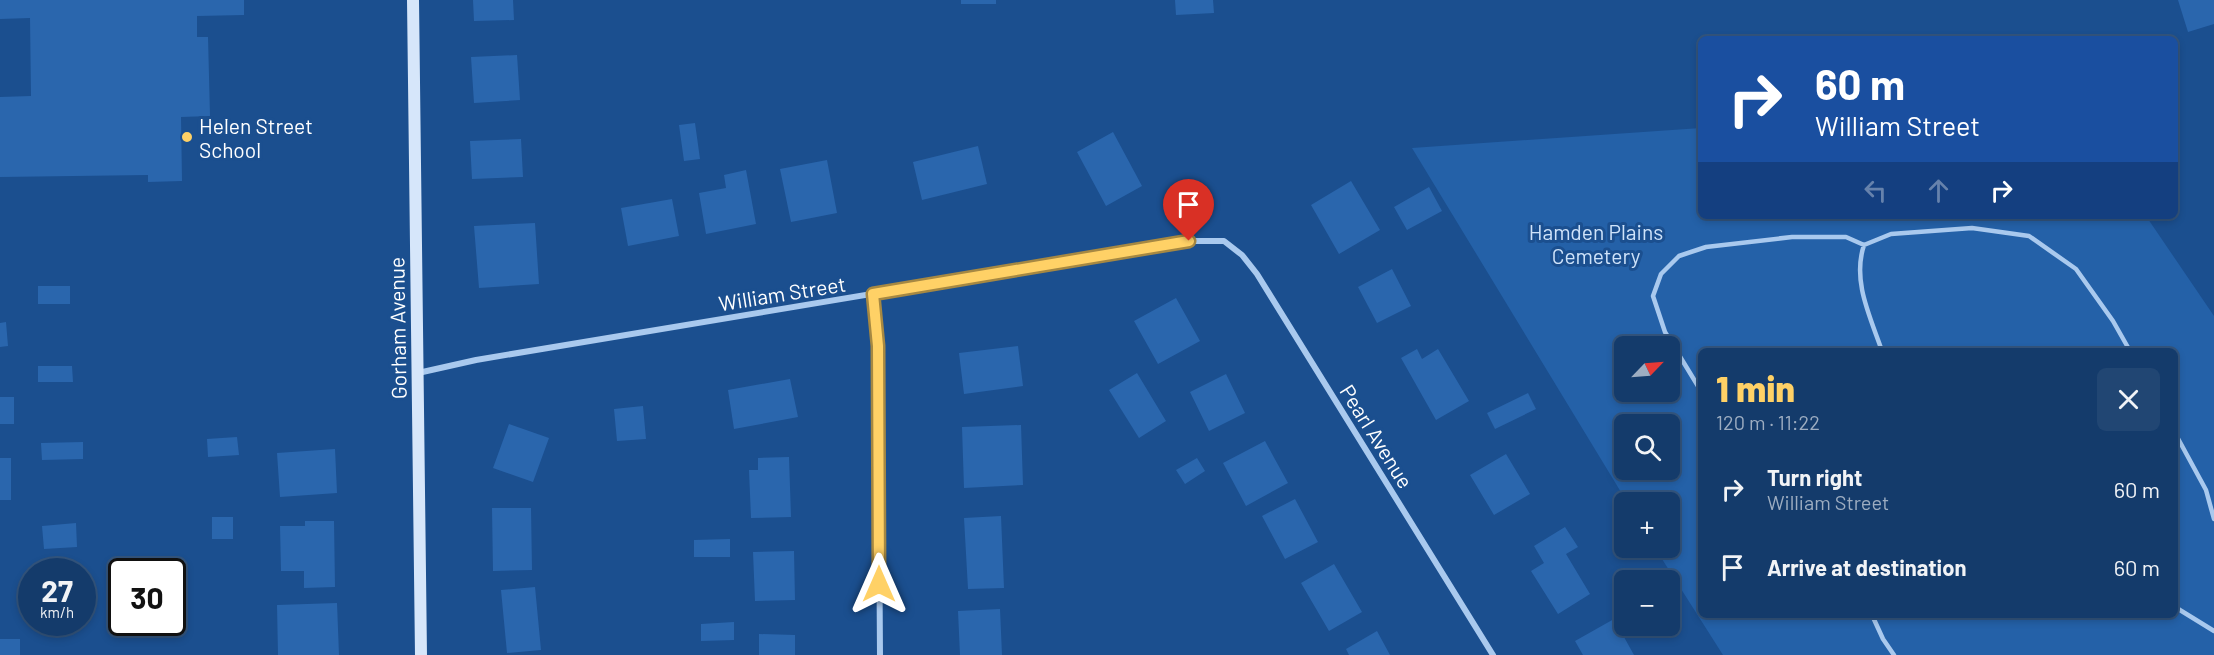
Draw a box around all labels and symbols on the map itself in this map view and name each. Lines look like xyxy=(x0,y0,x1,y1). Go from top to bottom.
place label: Helen Street School xyxy=(199,113,313,162)
marker: Helen Street School xyxy=(180,130,194,144)
pin xyxy=(1163,179,1214,241)
park label: Hamden Plains Cemetery xyxy=(1529,219,1663,268)
street label: Gorham Avenue xyxy=(383,257,411,399)
street label: William Street xyxy=(717,271,847,315)
north arrow xyxy=(1614,336,1680,402)
street label: Pearl Avenue xyxy=(1335,380,1419,492)
position arrow xyxy=(847,552,911,616)
speed limit sign: 30 xyxy=(108,558,186,636)

